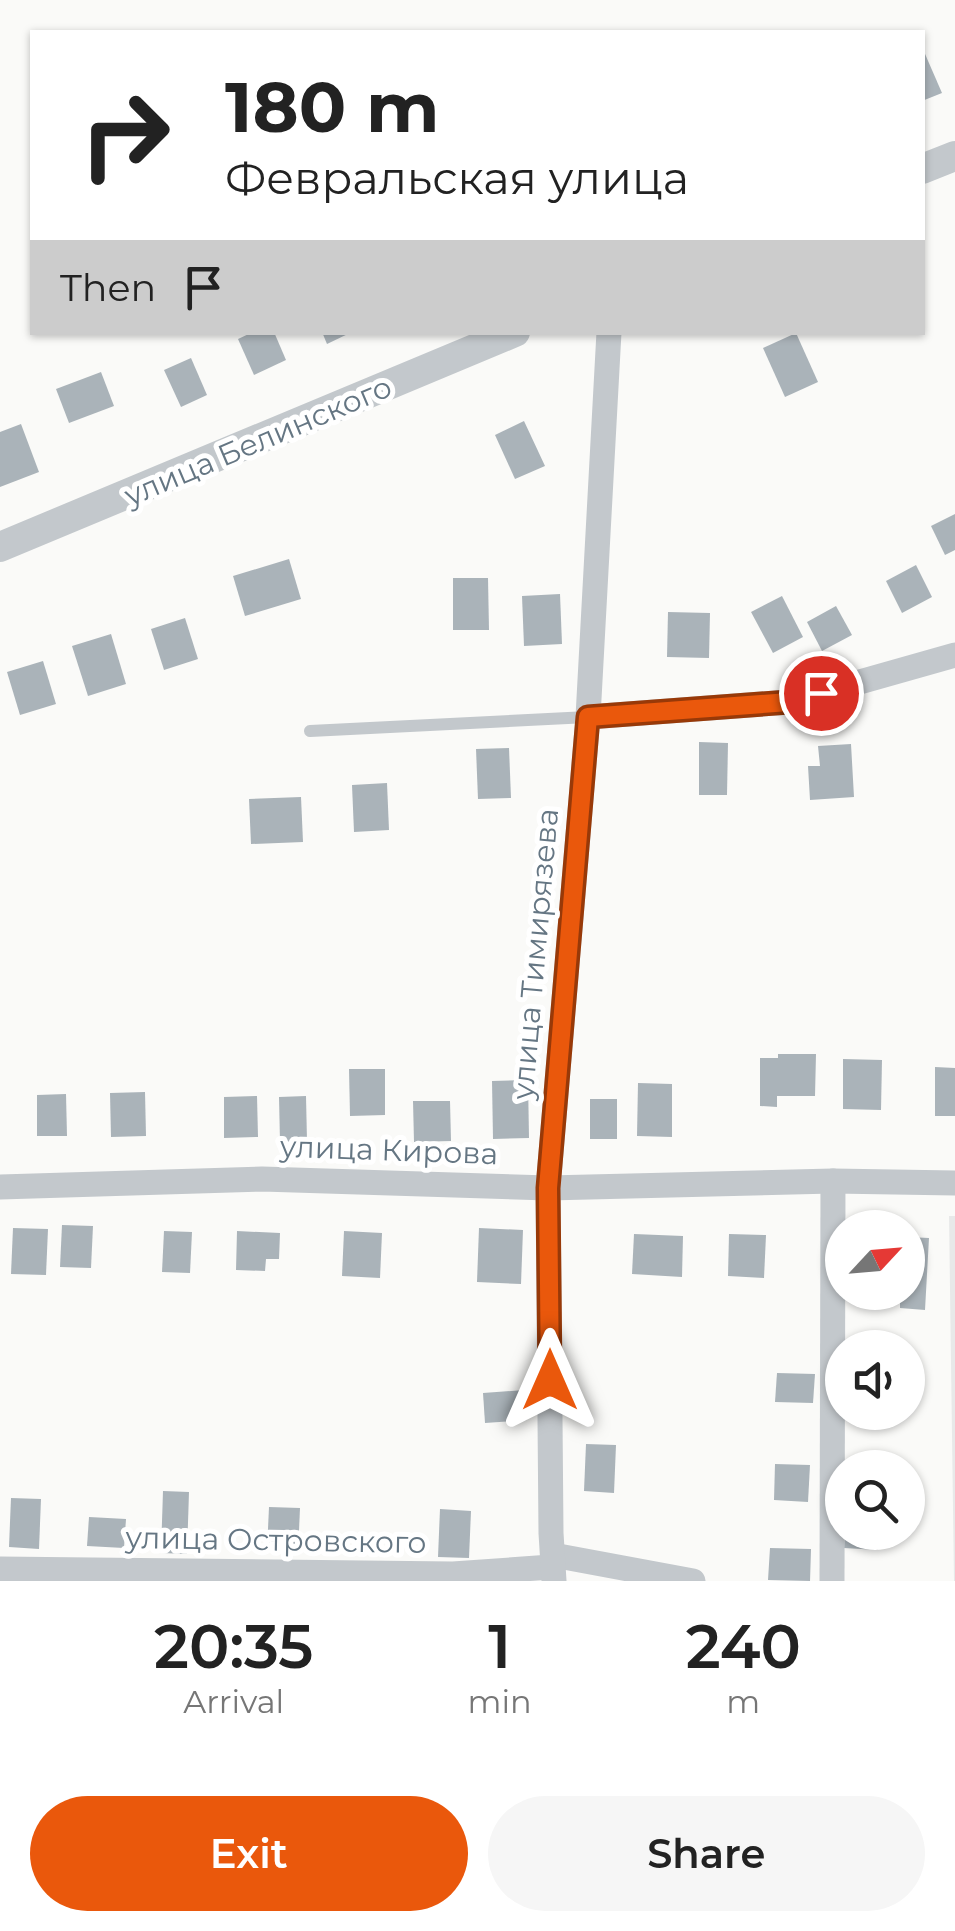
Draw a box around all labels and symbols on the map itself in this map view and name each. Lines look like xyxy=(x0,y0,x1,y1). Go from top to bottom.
street label: улица Белинского xyxy=(118,368,397,514)
pin xyxy=(779,651,864,736)
street label: улица Тимирязева xyxy=(504,807,566,1102)
street label: улица Кирова xyxy=(278,1128,499,1172)
north arrow xyxy=(825,1210,925,1310)
position arrow xyxy=(498,1328,602,1432)
street label: улица Островского xyxy=(124,1519,427,1561)

